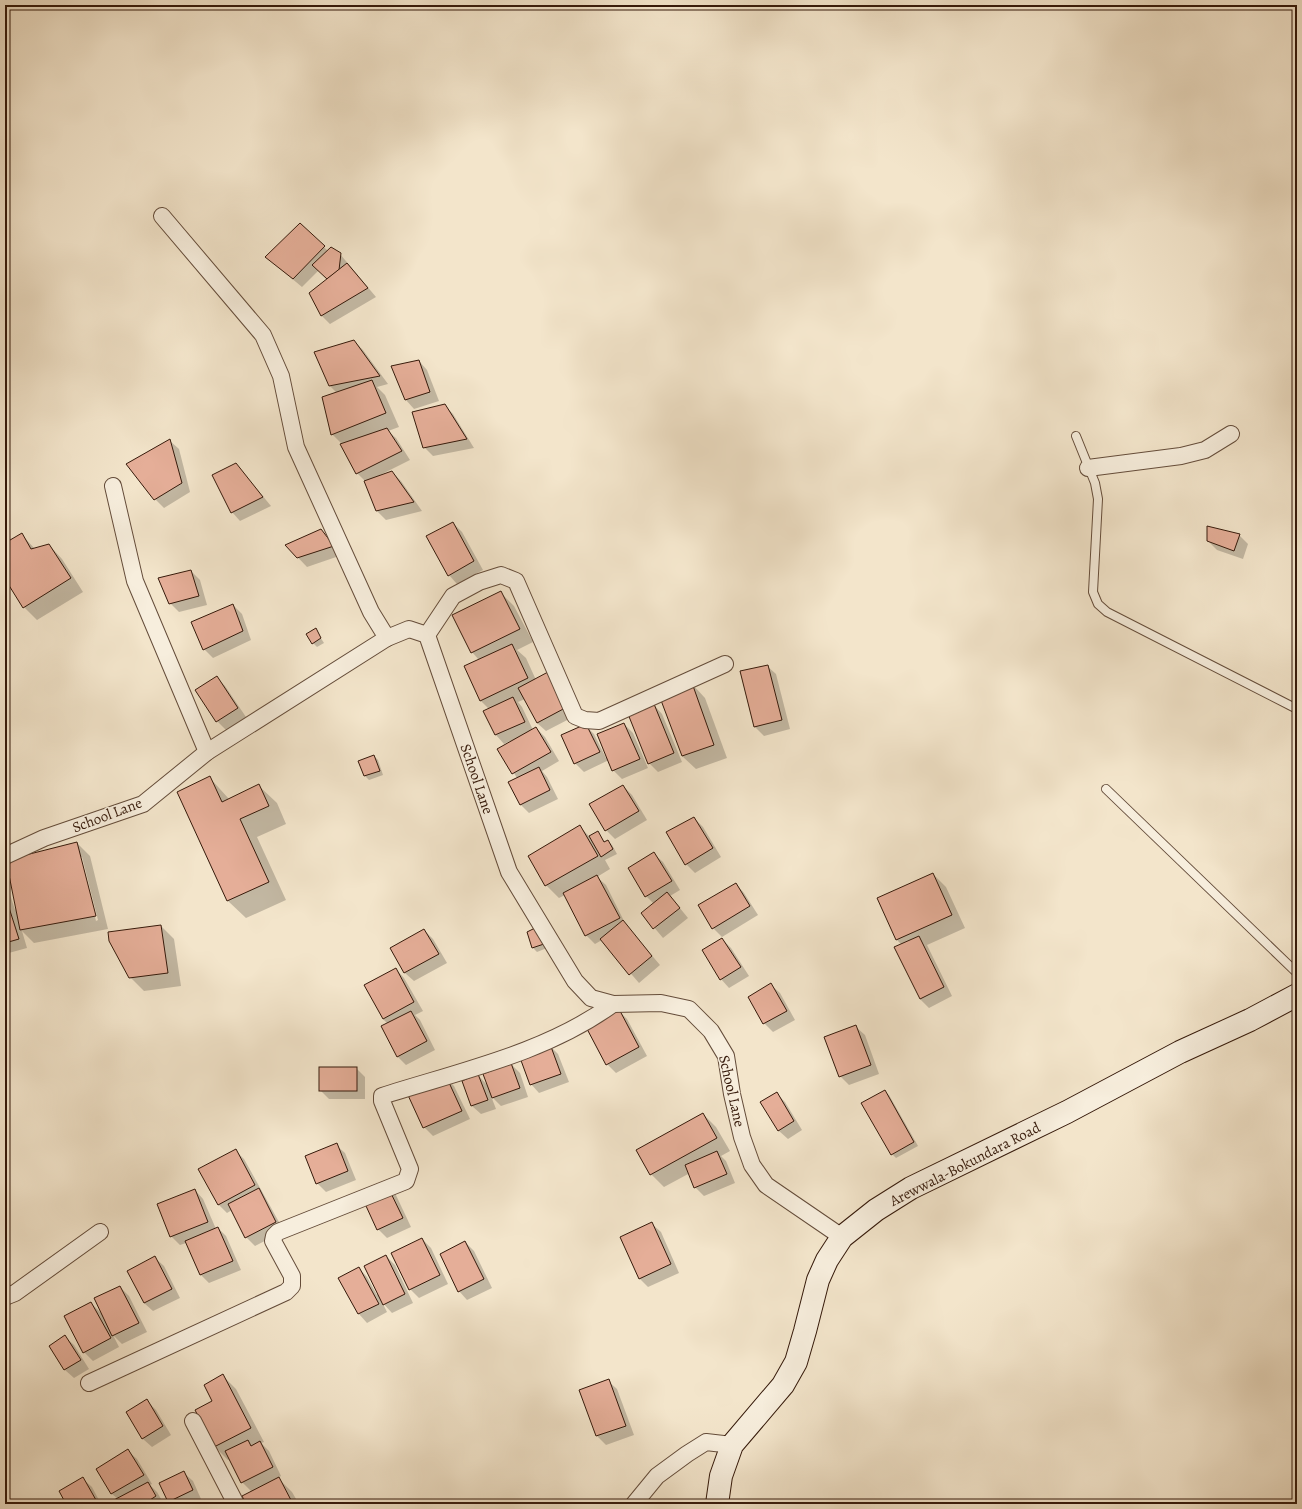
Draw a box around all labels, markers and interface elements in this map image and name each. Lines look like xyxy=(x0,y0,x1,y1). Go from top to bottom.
street label: School Lane xyxy=(456,741,498,817)
street label: School Lane xyxy=(69,792,145,837)
street label: School Lane xyxy=(714,1053,750,1129)
street label: Arewwala-Bokundara Road xyxy=(885,1117,1045,1211)

